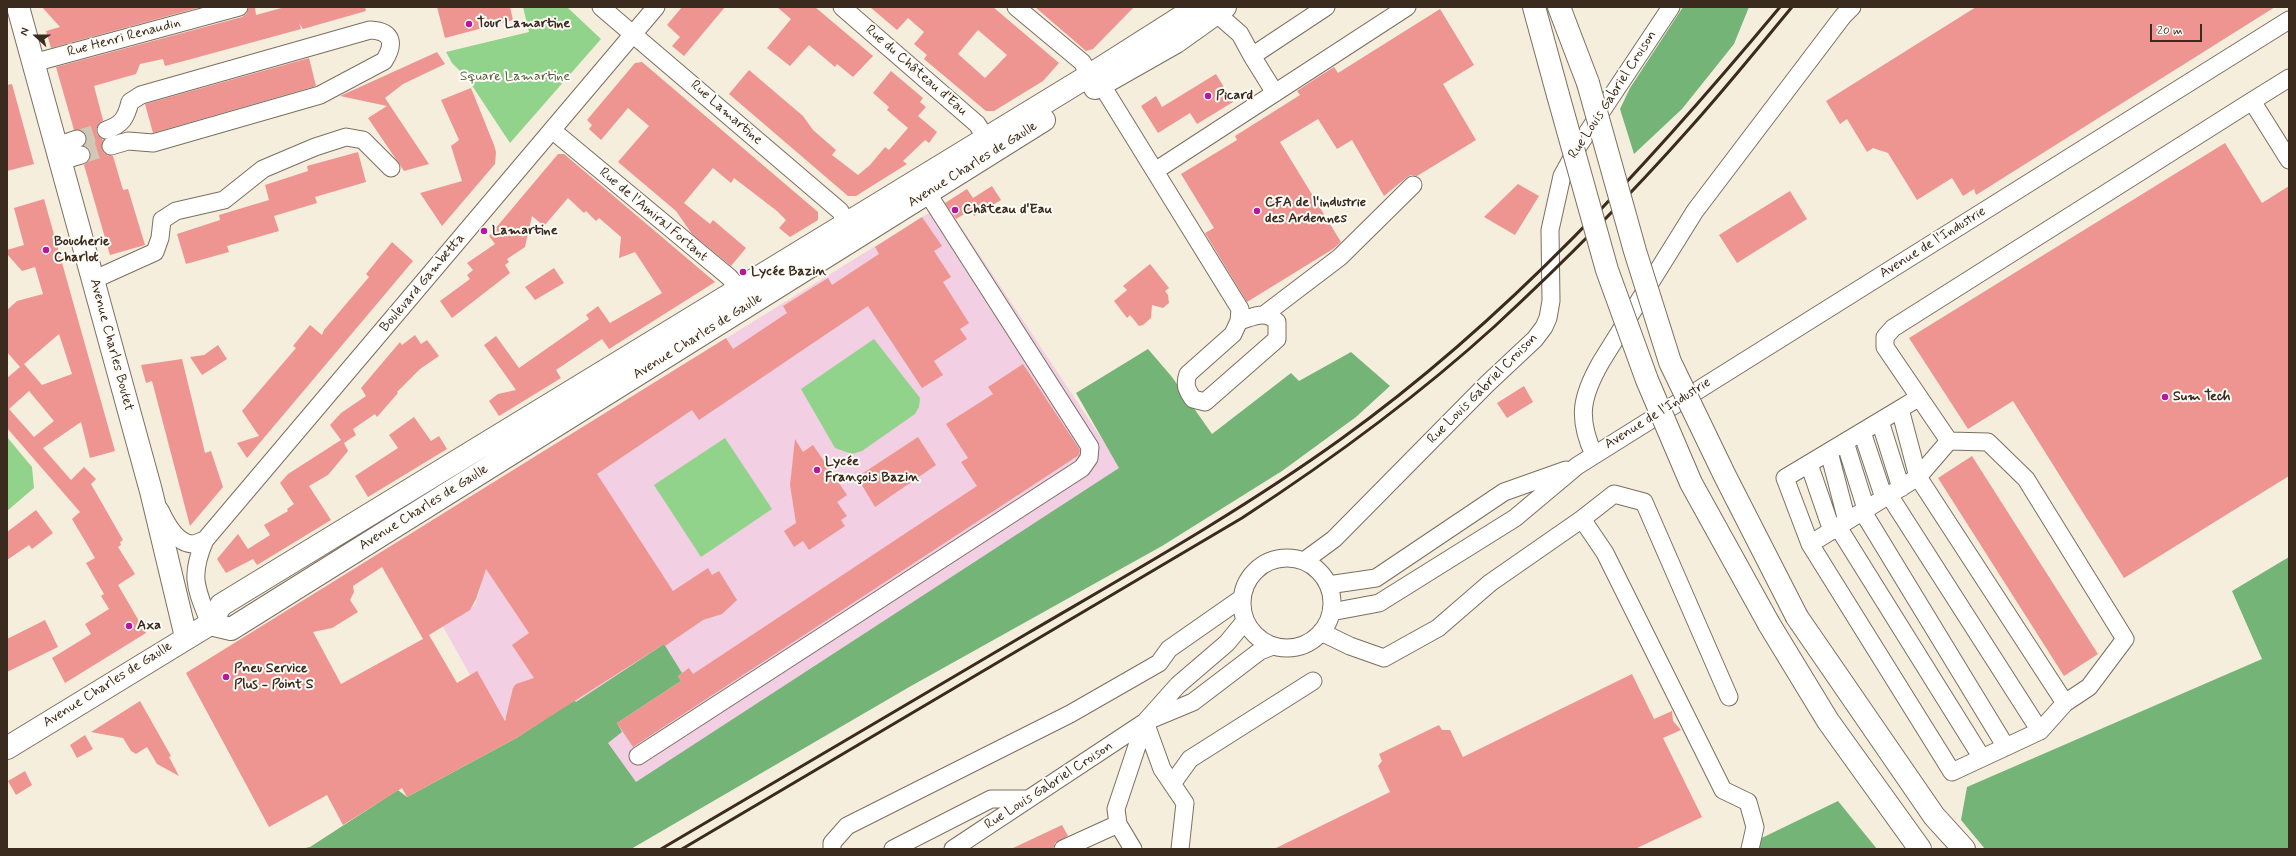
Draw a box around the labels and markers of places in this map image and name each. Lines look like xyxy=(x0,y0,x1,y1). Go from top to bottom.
place label: Tour Lamartine xyxy=(477,16,570,32)
marker: Tour Lamartine xyxy=(464,19,474,29)
place label: Picard xyxy=(1216,88,1253,104)
marker: Picard xyxy=(1203,91,1213,101)
place label: CFA de l'industrie des Ardennes xyxy=(1265,195,1366,228)
place label: Château d'Eau xyxy=(963,202,1052,218)
marker: Château d'Eau xyxy=(950,205,960,215)
marker: CFA de l'industrie des Ardennes xyxy=(1252,206,1262,216)
place label: Lamartine xyxy=(492,223,558,239)
marker: Lamartine xyxy=(479,226,489,236)
place label: Boucherie Charlot xyxy=(54,234,110,266)
marker: Boucherie Charlot xyxy=(41,245,51,255)
place label: Lycée Bazin xyxy=(751,264,826,280)
marker: Lycée Bazin xyxy=(738,267,748,277)
place label: Sum Tech xyxy=(2173,389,2231,405)
marker: Sum Tech xyxy=(2160,392,2170,402)
place label: Lycée François Bazin xyxy=(825,454,919,486)
marker: Lycée François Bazin xyxy=(812,465,822,475)
place label: Axa xyxy=(137,618,161,634)
marker: Axa xyxy=(124,621,134,631)
place label: Pneu Service Plus - Point S xyxy=(234,661,314,694)
marker: Pneu Service Plus - Point S xyxy=(221,672,231,682)

